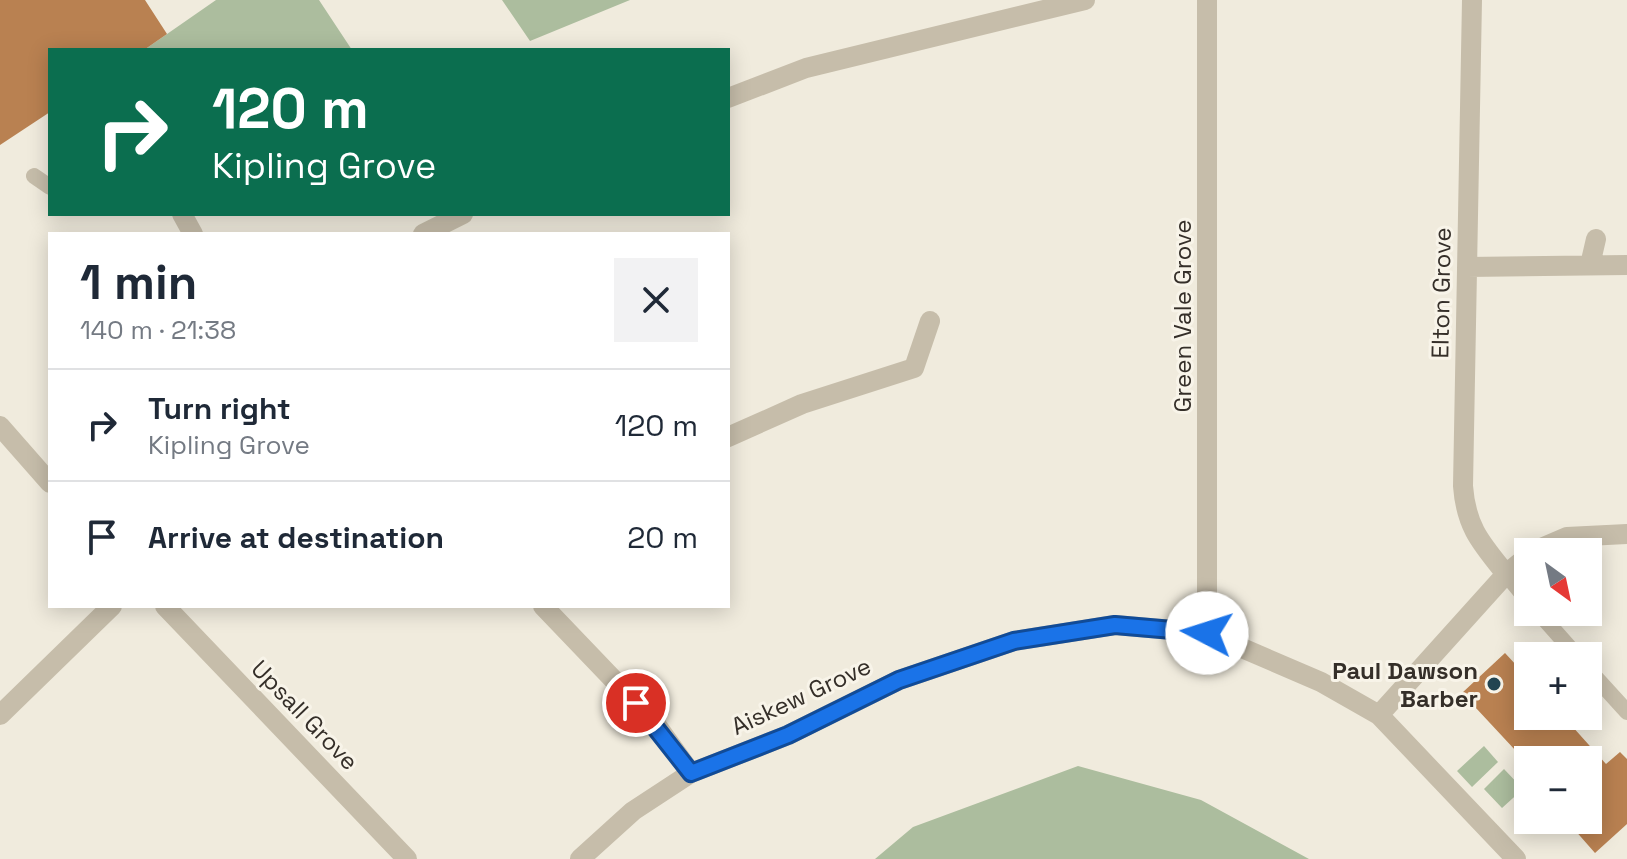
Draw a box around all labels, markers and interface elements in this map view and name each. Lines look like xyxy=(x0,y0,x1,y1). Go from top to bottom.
text: 120 m xyxy=(212,73,369,144)
icon: right xyxy=(80,80,184,184)
text: Kipling Grove xyxy=(212,143,436,189)
street label: Green Vale Grove xyxy=(1167,220,1198,412)
street label: Elton Grove xyxy=(1424,227,1458,359)
text: 1 min xyxy=(80,252,197,313)
button: close xyxy=(614,258,698,342)
text: 140 m · 21:38 xyxy=(80,313,236,347)
text: Turn right xyxy=(148,389,291,428)
icon: right xyxy=(80,403,124,447)
text: 120 m xyxy=(615,406,698,445)
text: Kipling Grove xyxy=(148,428,310,462)
icon: arrive xyxy=(80,515,124,559)
text: Arrive at destination xyxy=(148,518,444,557)
text: 20 m xyxy=(627,518,698,557)
north arrow xyxy=(1514,538,1602,626)
map controls xyxy=(1514,538,1602,834)
position arrow xyxy=(1165,591,1249,675)
button: + xyxy=(1514,642,1602,730)
street label: Aiskew Grove xyxy=(726,650,876,742)
street label: Upsall Grove xyxy=(245,653,365,777)
place label: Paul Dawson Barber xyxy=(1332,655,1478,714)
pin xyxy=(602,669,670,737)
marker: Paul Dawson Barber xyxy=(1485,675,1503,693)
icon: arrive xyxy=(614,681,658,725)
button: − xyxy=(1514,746,1602,834)

